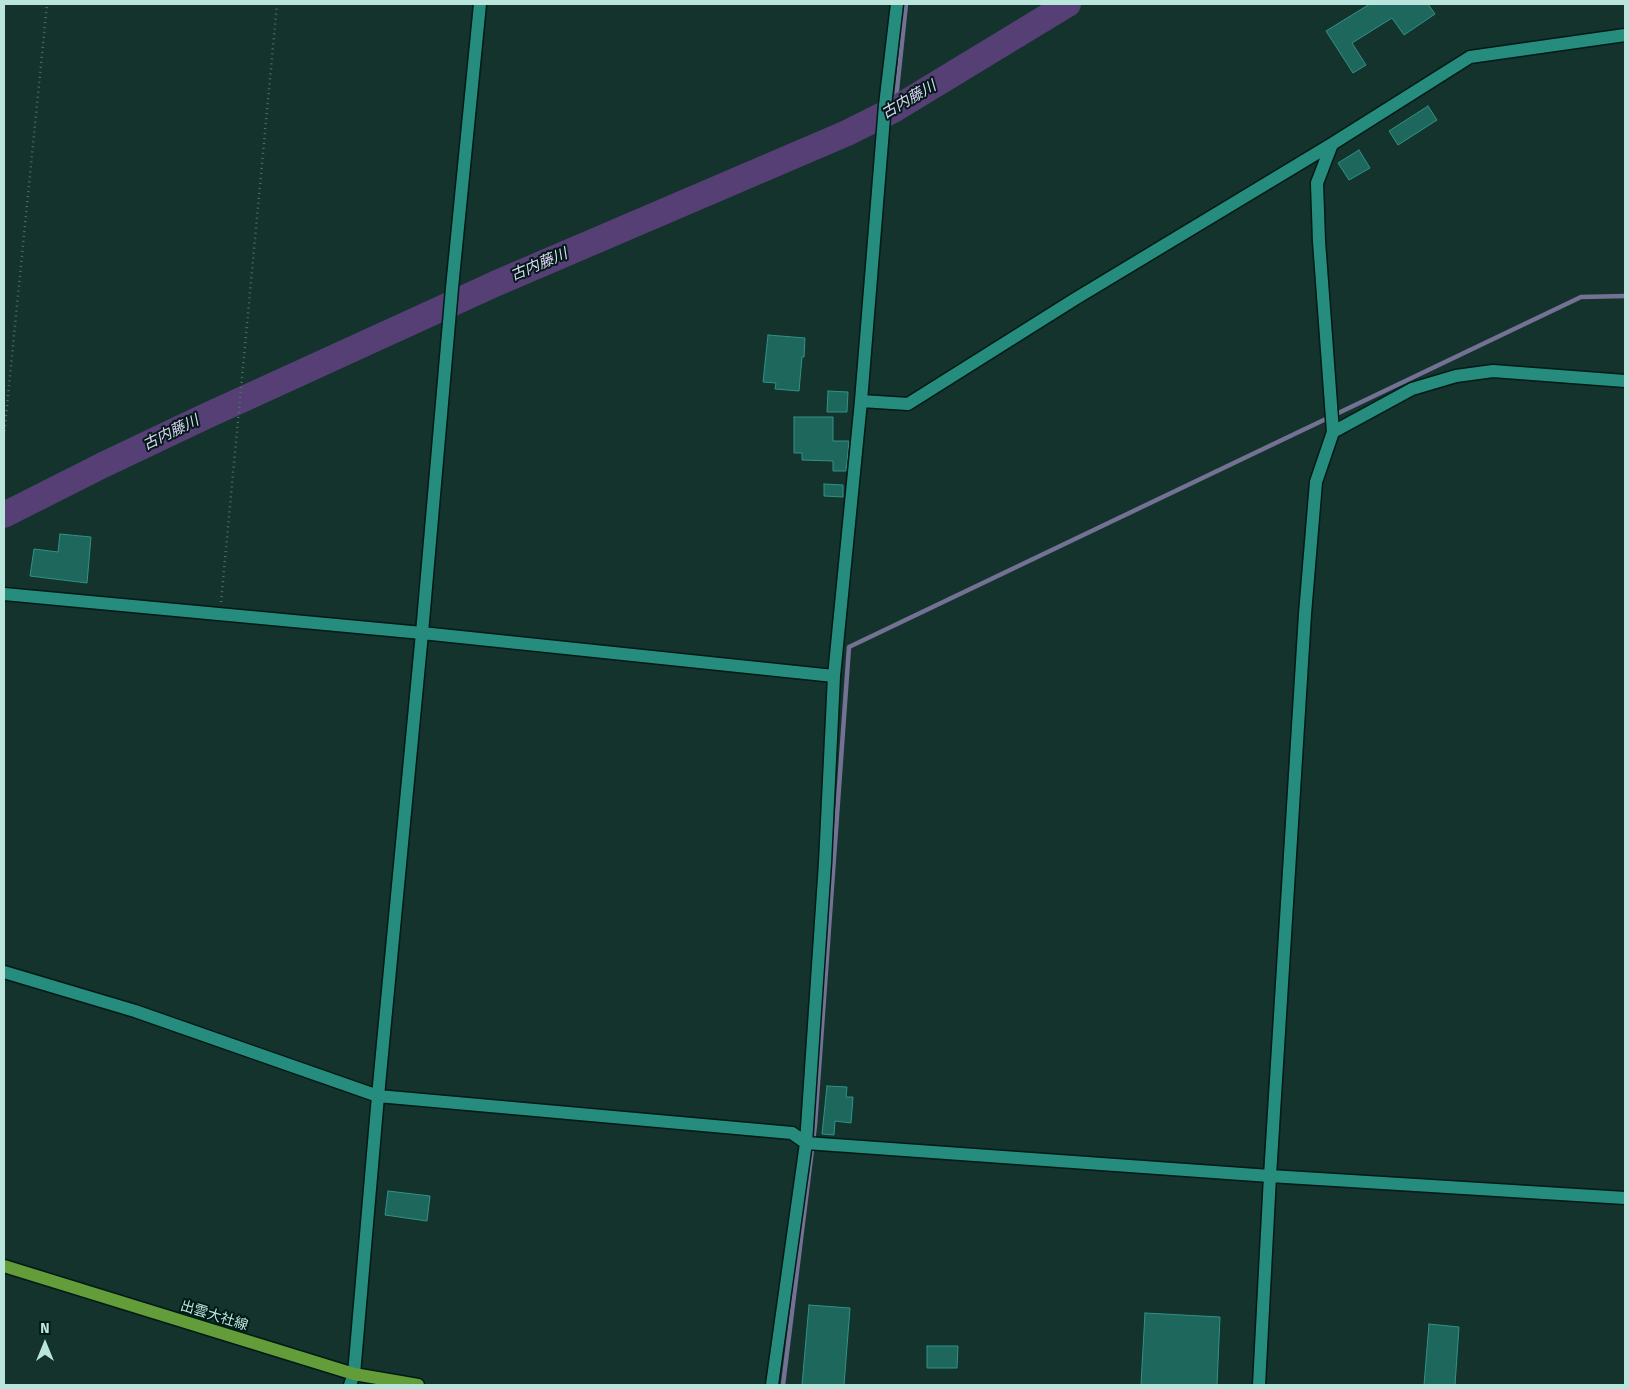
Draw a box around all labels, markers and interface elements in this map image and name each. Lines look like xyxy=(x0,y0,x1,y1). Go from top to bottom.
water label: 古内藤川 xyxy=(879,77,939,123)
water label: 古内藤川 xyxy=(508,245,570,285)
water label: 古内藤川 xyxy=(140,412,202,454)
street label: 出雲大社線 xyxy=(178,1298,250,1334)
north arrow xyxy=(20,1319,70,1369)
text: N xyxy=(40,1320,50,1337)

